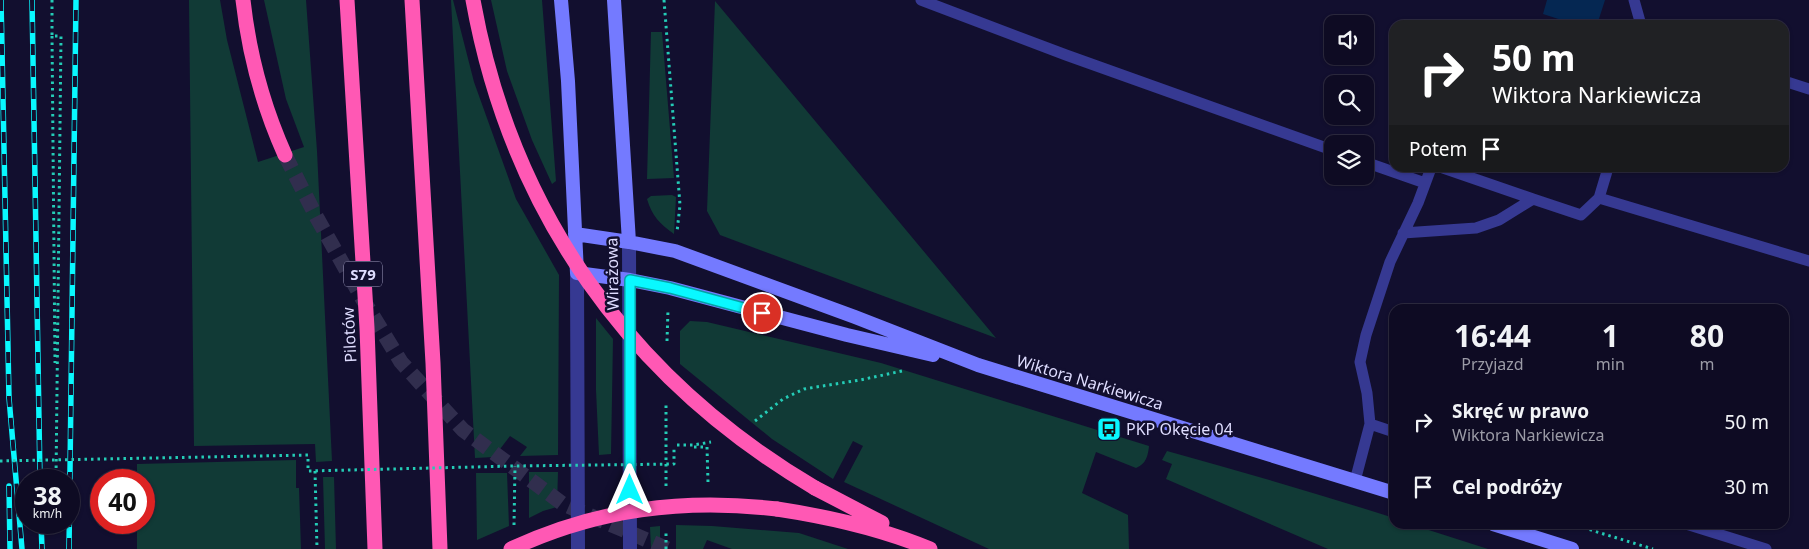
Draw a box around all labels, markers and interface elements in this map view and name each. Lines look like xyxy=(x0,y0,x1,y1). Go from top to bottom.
map controls xyxy=(1324,15,1374,185)
button: sound xyxy=(1324,15,1374,65)
text: 50 m xyxy=(1492,34,1575,81)
icon: right xyxy=(1409,40,1474,105)
button: search xyxy=(1324,75,1374,125)
text: Wiktora Narkiewicza xyxy=(1492,79,1702,109)
button: layers xyxy=(1324,135,1374,185)
icon: arrive xyxy=(1477,135,1505,163)
text: Potem xyxy=(1409,136,1467,162)
street label: Wirażowa xyxy=(600,237,624,311)
road number: S79 xyxy=(344,262,382,286)
pin xyxy=(741,292,783,334)
icon: arrive xyxy=(748,299,776,327)
street label: Pilotów xyxy=(337,306,361,363)
text: 16:44 xyxy=(1454,315,1531,356)
text: 1 xyxy=(1602,315,1619,356)
text: 80 xyxy=(1690,315,1724,356)
street label: Wiktora Narkiewicza xyxy=(1014,349,1166,415)
text: Przyjazd xyxy=(1461,353,1524,375)
text: min xyxy=(1596,353,1625,375)
text: m xyxy=(1699,353,1714,375)
text: Skręć w prawo xyxy=(1452,398,1589,424)
icon: right xyxy=(1409,408,1437,436)
text: 50 m xyxy=(1725,409,1769,435)
bus stop icon: PKP Okęcie 04 xyxy=(1096,416,1122,442)
place label: PKP Okęcie 04 xyxy=(1126,418,1233,440)
text: Wiktora Narkiewicza xyxy=(1452,424,1604,446)
position arrow xyxy=(603,463,655,515)
speed limit sign: 40 xyxy=(90,469,155,534)
icon: arrive xyxy=(1409,473,1437,501)
text: Cel podróży xyxy=(1452,474,1562,500)
text: 30 m xyxy=(1725,474,1769,500)
text: 38 xyxy=(33,478,62,512)
text: km/h xyxy=(33,505,62,522)

